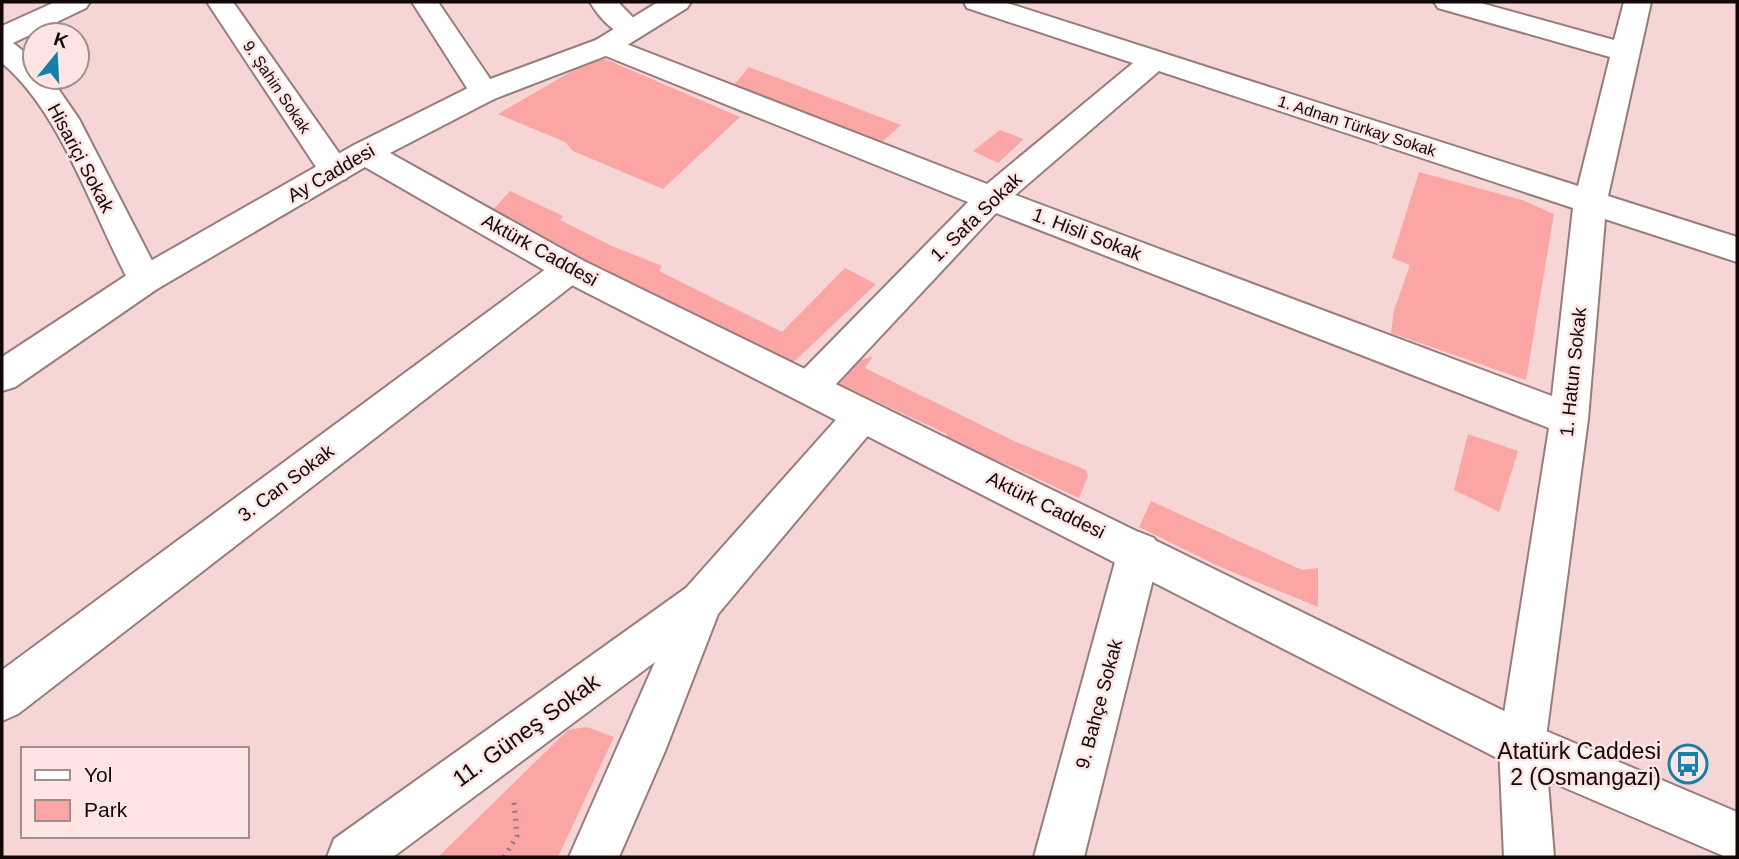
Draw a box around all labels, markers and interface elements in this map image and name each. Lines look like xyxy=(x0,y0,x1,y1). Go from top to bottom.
north arrow xyxy=(21,21,91,91)
text: K xyxy=(51,28,71,52)
street label: 9. Şahin Sokak xyxy=(240,38,315,137)
street label: 1. Adnan Türkay Sokak xyxy=(1276,92,1439,160)
street label: Hisariçi Sokak xyxy=(43,100,119,217)
street label: Ay Caddesi xyxy=(284,140,378,206)
street label: 1. Safa Sokak xyxy=(926,168,1026,266)
street label: 1. Hisli Sokak xyxy=(1030,204,1145,265)
street label: Aktürk Caddesi xyxy=(479,210,601,290)
street label: 1. Hatun Sokak xyxy=(1556,306,1590,438)
street label: 3. Can Sokak xyxy=(234,440,338,526)
street label: Aktürk Caddesi xyxy=(983,467,1109,543)
street label: 9. Bahçe Sokak xyxy=(1072,637,1126,771)
street label: 11. Güneş Sokak xyxy=(448,668,605,792)
place label: Atatürk Caddesi 2 (Osmangazi) xyxy=(1497,738,1661,790)
bus stop icon: Atatürk Caddesi 2 (Osmangazi) xyxy=(1667,743,1709,785)
legend xyxy=(21,747,248,838)
text: Yol xyxy=(84,763,112,786)
text: Park xyxy=(84,798,128,821)

